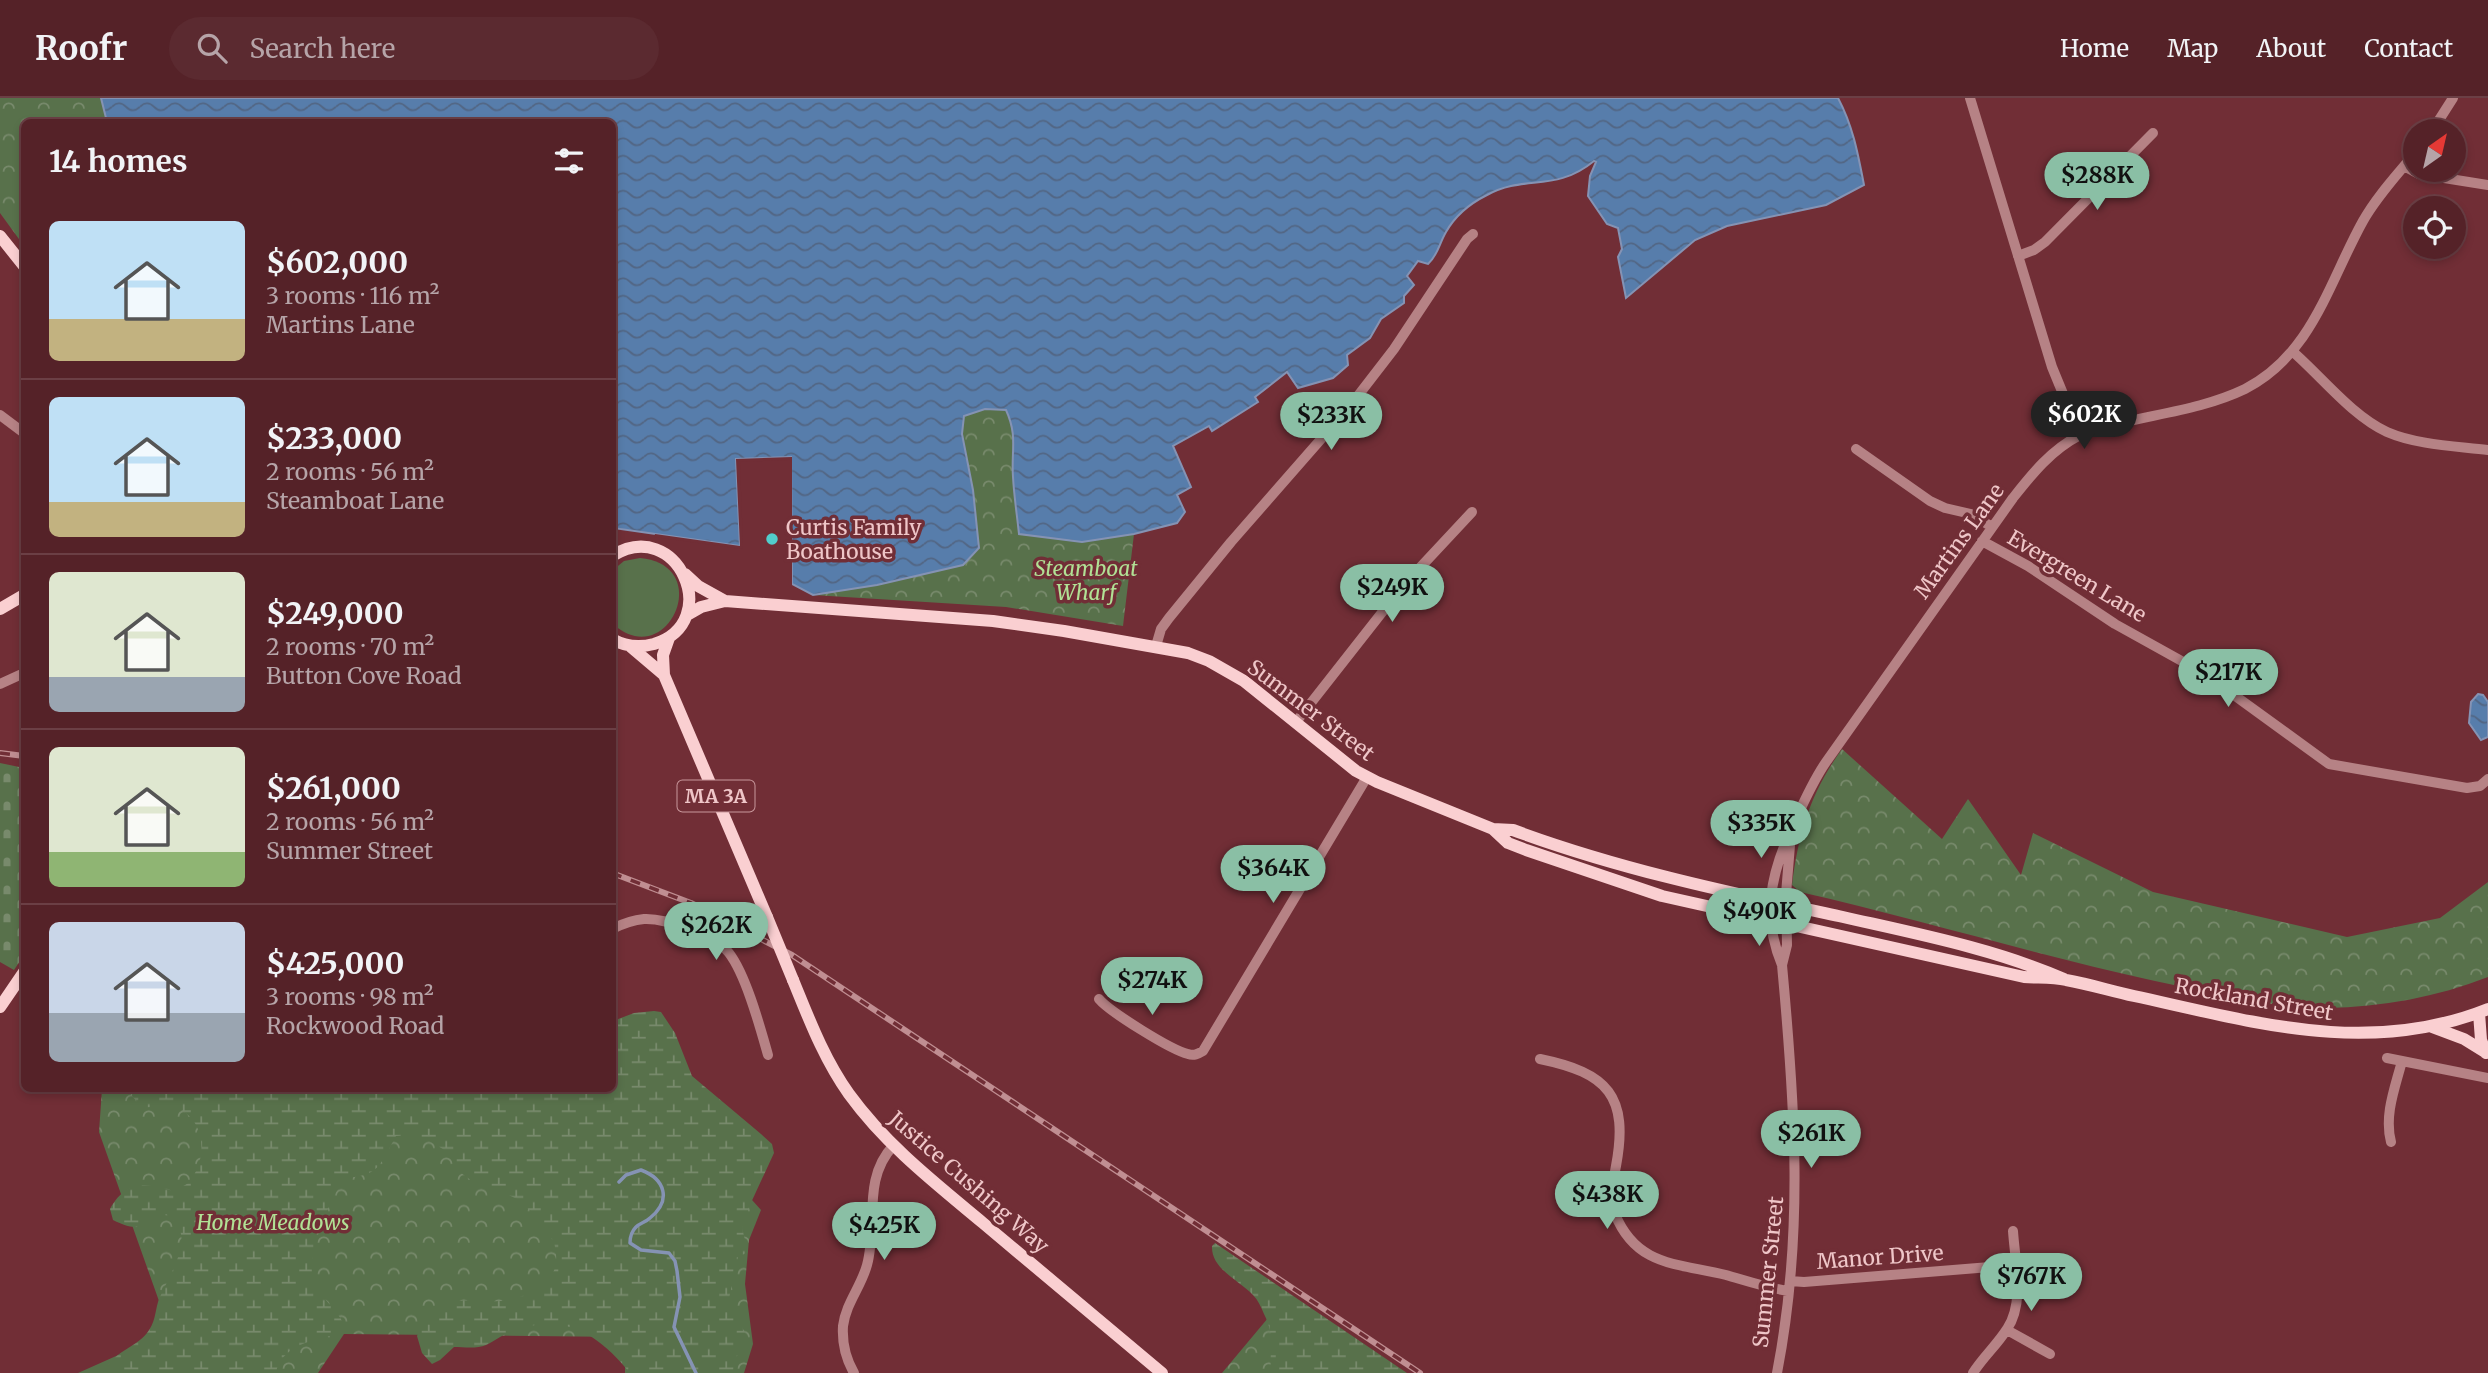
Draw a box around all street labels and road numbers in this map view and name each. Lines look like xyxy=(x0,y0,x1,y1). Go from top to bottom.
street label: Martins Lane xyxy=(1908,478,2010,604)
street label: Evergreen Lane xyxy=(2003,524,2151,628)
street label: Summer Street xyxy=(1242,653,1380,767)
road number: MA 3A xyxy=(678,780,754,811)
street label: Rockland Street xyxy=(2173,972,2335,1026)
street label: Justice Cushing Way xyxy=(883,1104,1055,1259)
street label: Summer Street xyxy=(1747,1195,1789,1349)
street label: Manor Drive xyxy=(1816,1239,1944,1275)

